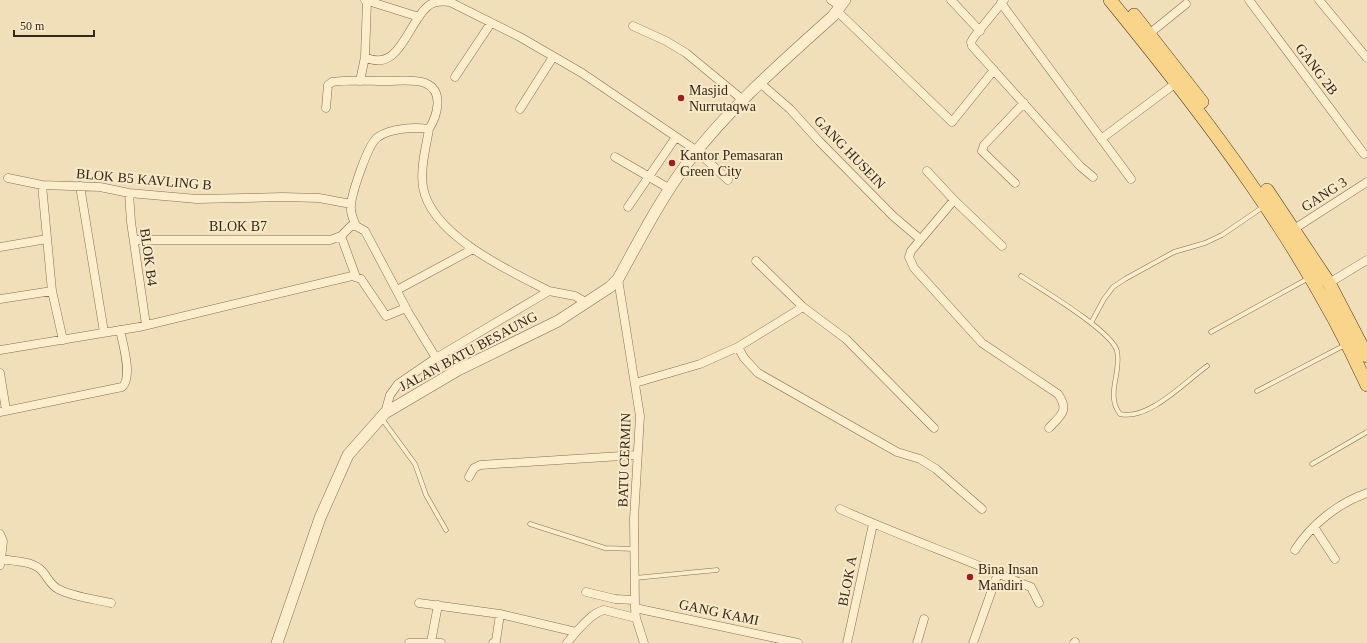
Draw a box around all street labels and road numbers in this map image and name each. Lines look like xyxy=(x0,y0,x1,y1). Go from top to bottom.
street label: GANG 2B xyxy=(1292,41,1341,98)
street label: GANG HUSEIN xyxy=(811,113,888,192)
street label: BLOK B5 KAVLING B xyxy=(75,166,212,193)
street label: GANG 3 xyxy=(1299,174,1350,215)
street label: BLOK B7 xyxy=(209,219,267,234)
street label: BLOK B4 xyxy=(137,227,160,287)
street label: JALAN BATU BESAUNG xyxy=(397,309,540,394)
street label: BATU CERMIN xyxy=(615,413,634,508)
street label: BLOK A xyxy=(835,554,860,608)
street label: GANG KAMI xyxy=(678,597,761,628)

